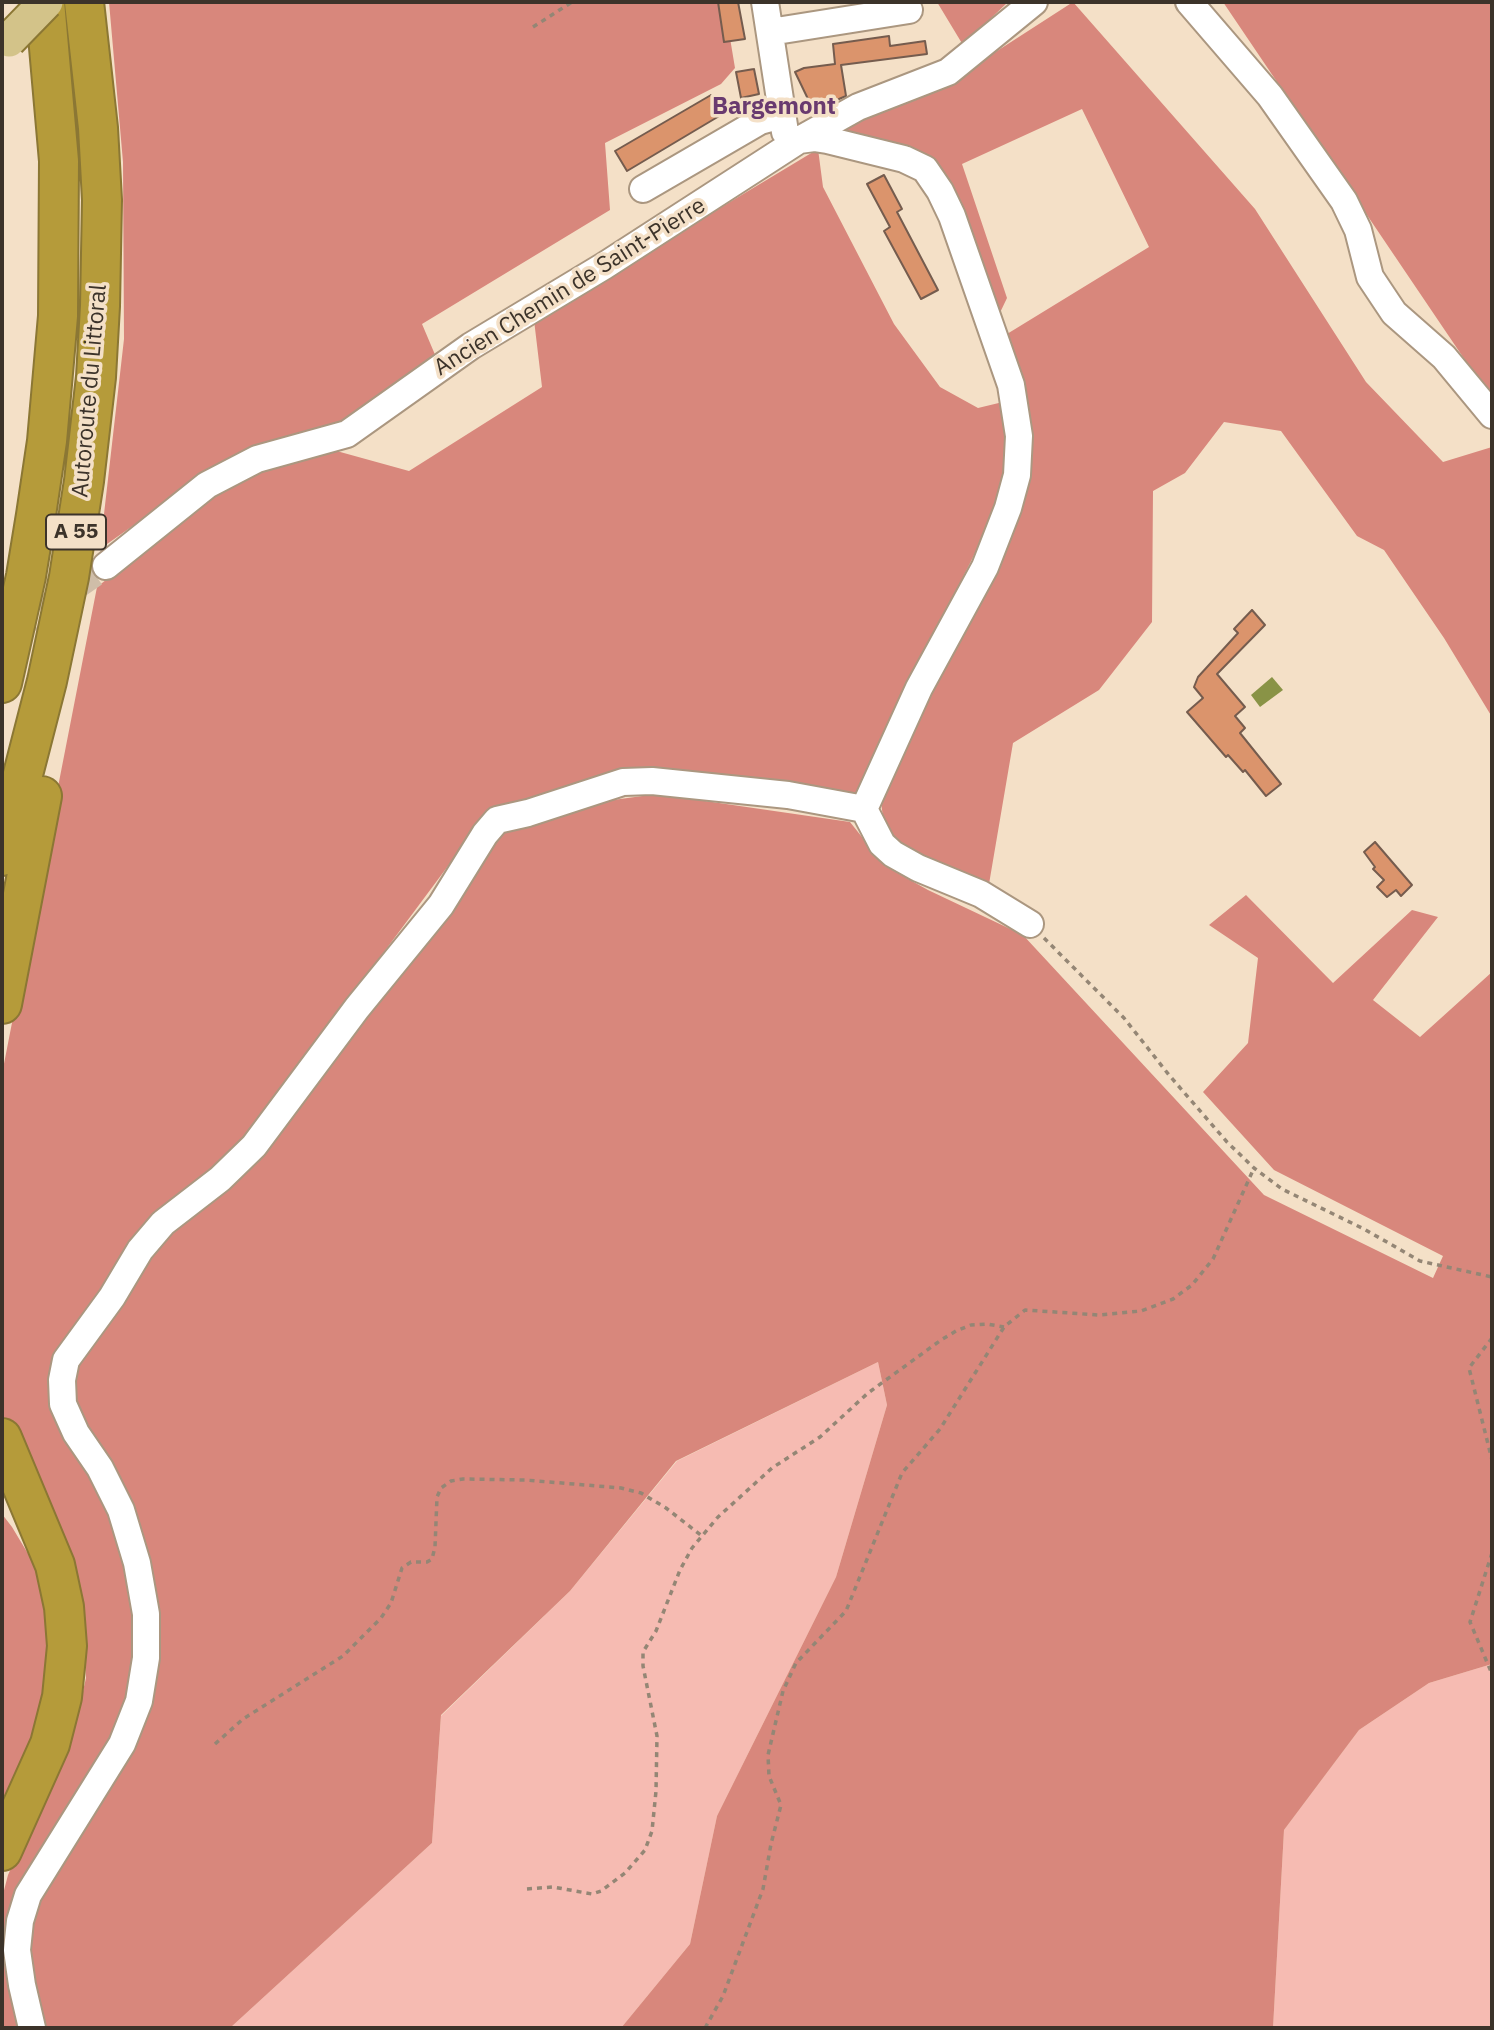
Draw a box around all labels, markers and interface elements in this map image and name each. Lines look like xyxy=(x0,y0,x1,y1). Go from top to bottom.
district label: Bargemont xyxy=(712,93,836,121)
street label: Ancien Chemin de Saint-Pierre xyxy=(429,192,711,382)
street label: Autoroute du Littoral xyxy=(67,283,113,499)
road number: A 55 xyxy=(46,514,106,550)

